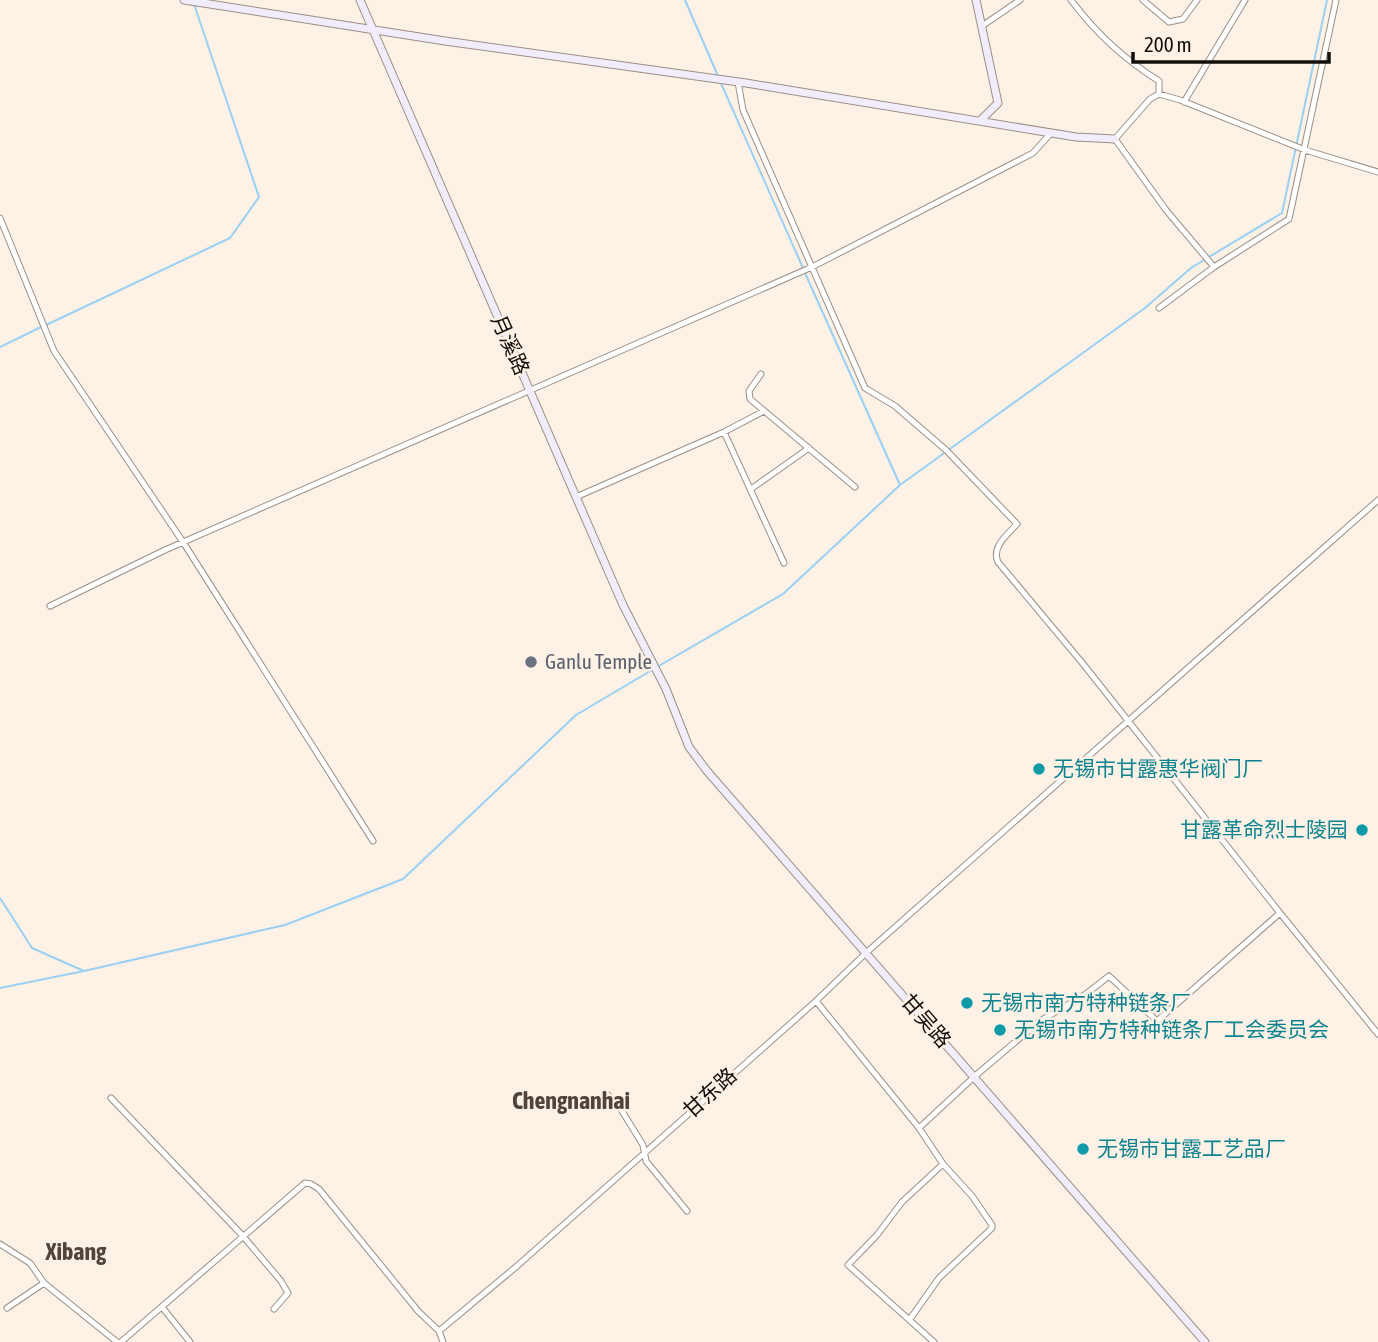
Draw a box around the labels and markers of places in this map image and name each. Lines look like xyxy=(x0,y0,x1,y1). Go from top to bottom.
place label: Ganlu Temple xyxy=(545,649,652,673)
marker: Ganlu Temple xyxy=(523,654,539,670)
place label: 无锡市甘露惠华阀门厂 xyxy=(1053,756,1263,780)
marker: 无锡市甘露惠华阀门厂 xyxy=(1031,761,1047,777)
place label: 甘露革命烈士陵园 xyxy=(1180,817,1348,841)
marker: 甘露革命烈士陵园 xyxy=(1354,822,1370,838)
place label: 无锡市南方特种链条厂 xyxy=(981,990,1191,1014)
marker: 无锡市南方特种链条厂 xyxy=(959,995,975,1011)
place label: 无锡市南方特种链条厂工会委员会 xyxy=(1014,1017,1329,1041)
marker: 无锡市南方特种链条厂工会委员会 xyxy=(992,1022,1008,1038)
place label: 无锡市甘露工艺品厂 xyxy=(1097,1136,1286,1160)
marker: 无锡市甘露工艺品厂 xyxy=(1075,1141,1091,1157)

